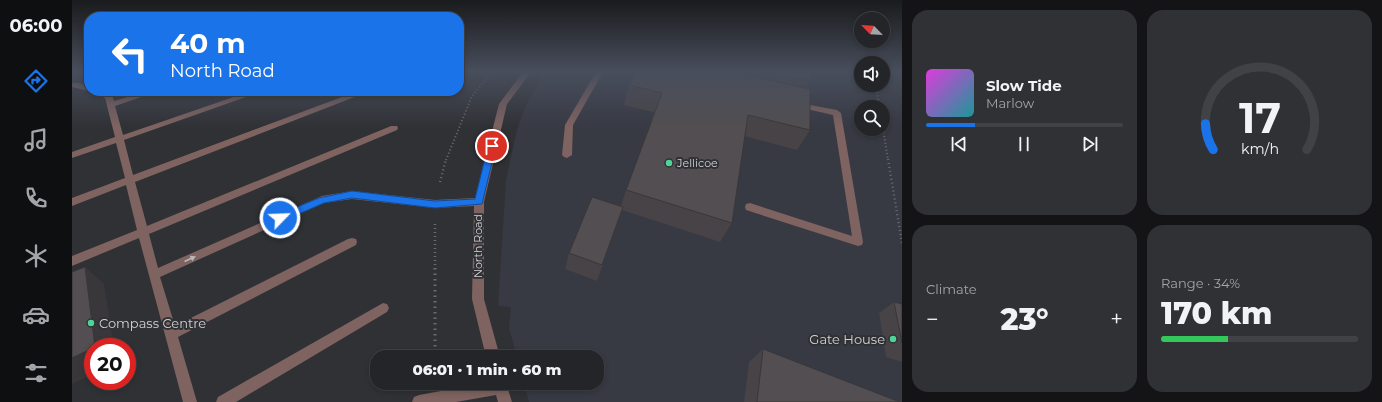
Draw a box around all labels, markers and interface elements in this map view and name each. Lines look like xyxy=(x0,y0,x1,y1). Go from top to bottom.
north arrow xyxy=(854,12,890,48)
map controls xyxy=(854,12,890,136)
text: 06:00 xyxy=(10,15,62,37)
text: 40 m xyxy=(170,26,246,60)
icon: left xyxy=(104,28,156,80)
button: sound xyxy=(854,56,890,92)
text: North Road xyxy=(170,60,275,82)
icon: directions xyxy=(22,67,50,95)
text: Slow Tide xyxy=(986,76,1062,95)
text: 17 xyxy=(1238,93,1281,143)
text: Marlow xyxy=(986,95,1034,111)
button: search xyxy=(854,100,890,136)
icon: music xyxy=(22,126,50,154)
pin xyxy=(475,129,509,163)
icon: previous xyxy=(948,133,970,155)
icon: pause xyxy=(1013,133,1035,155)
icon: next xyxy=(1079,133,1101,155)
icon: arrive xyxy=(481,135,503,157)
text: km/h xyxy=(1240,140,1279,158)
place label: Jellicoe xyxy=(676,156,718,170)
marker: Jellicoe xyxy=(664,158,674,168)
icon: phone xyxy=(22,184,50,212)
position arrow xyxy=(259,197,301,239)
street label: North Road xyxy=(471,214,485,278)
icon: climate xyxy=(22,242,50,270)
one-way arrow xyxy=(184,256,195,262)
text: Range · 34% xyxy=(1161,275,1240,291)
text: Climate xyxy=(926,281,977,297)
text: 170 km xyxy=(1161,295,1272,332)
icon: car xyxy=(22,301,50,329)
text: 23° xyxy=(1000,301,1049,338)
text: − xyxy=(926,306,939,333)
text: + xyxy=(1110,306,1123,333)
place label: Compass Centre xyxy=(99,315,206,331)
marker: Compass Centre xyxy=(86,318,96,328)
place label: Gate House xyxy=(809,331,885,347)
marker: Gate House xyxy=(888,334,898,344)
speed limit sign: 20 xyxy=(84,338,136,390)
icon: filters xyxy=(22,359,50,387)
text: 06:01 · 1 min · 60 m xyxy=(413,360,561,379)

